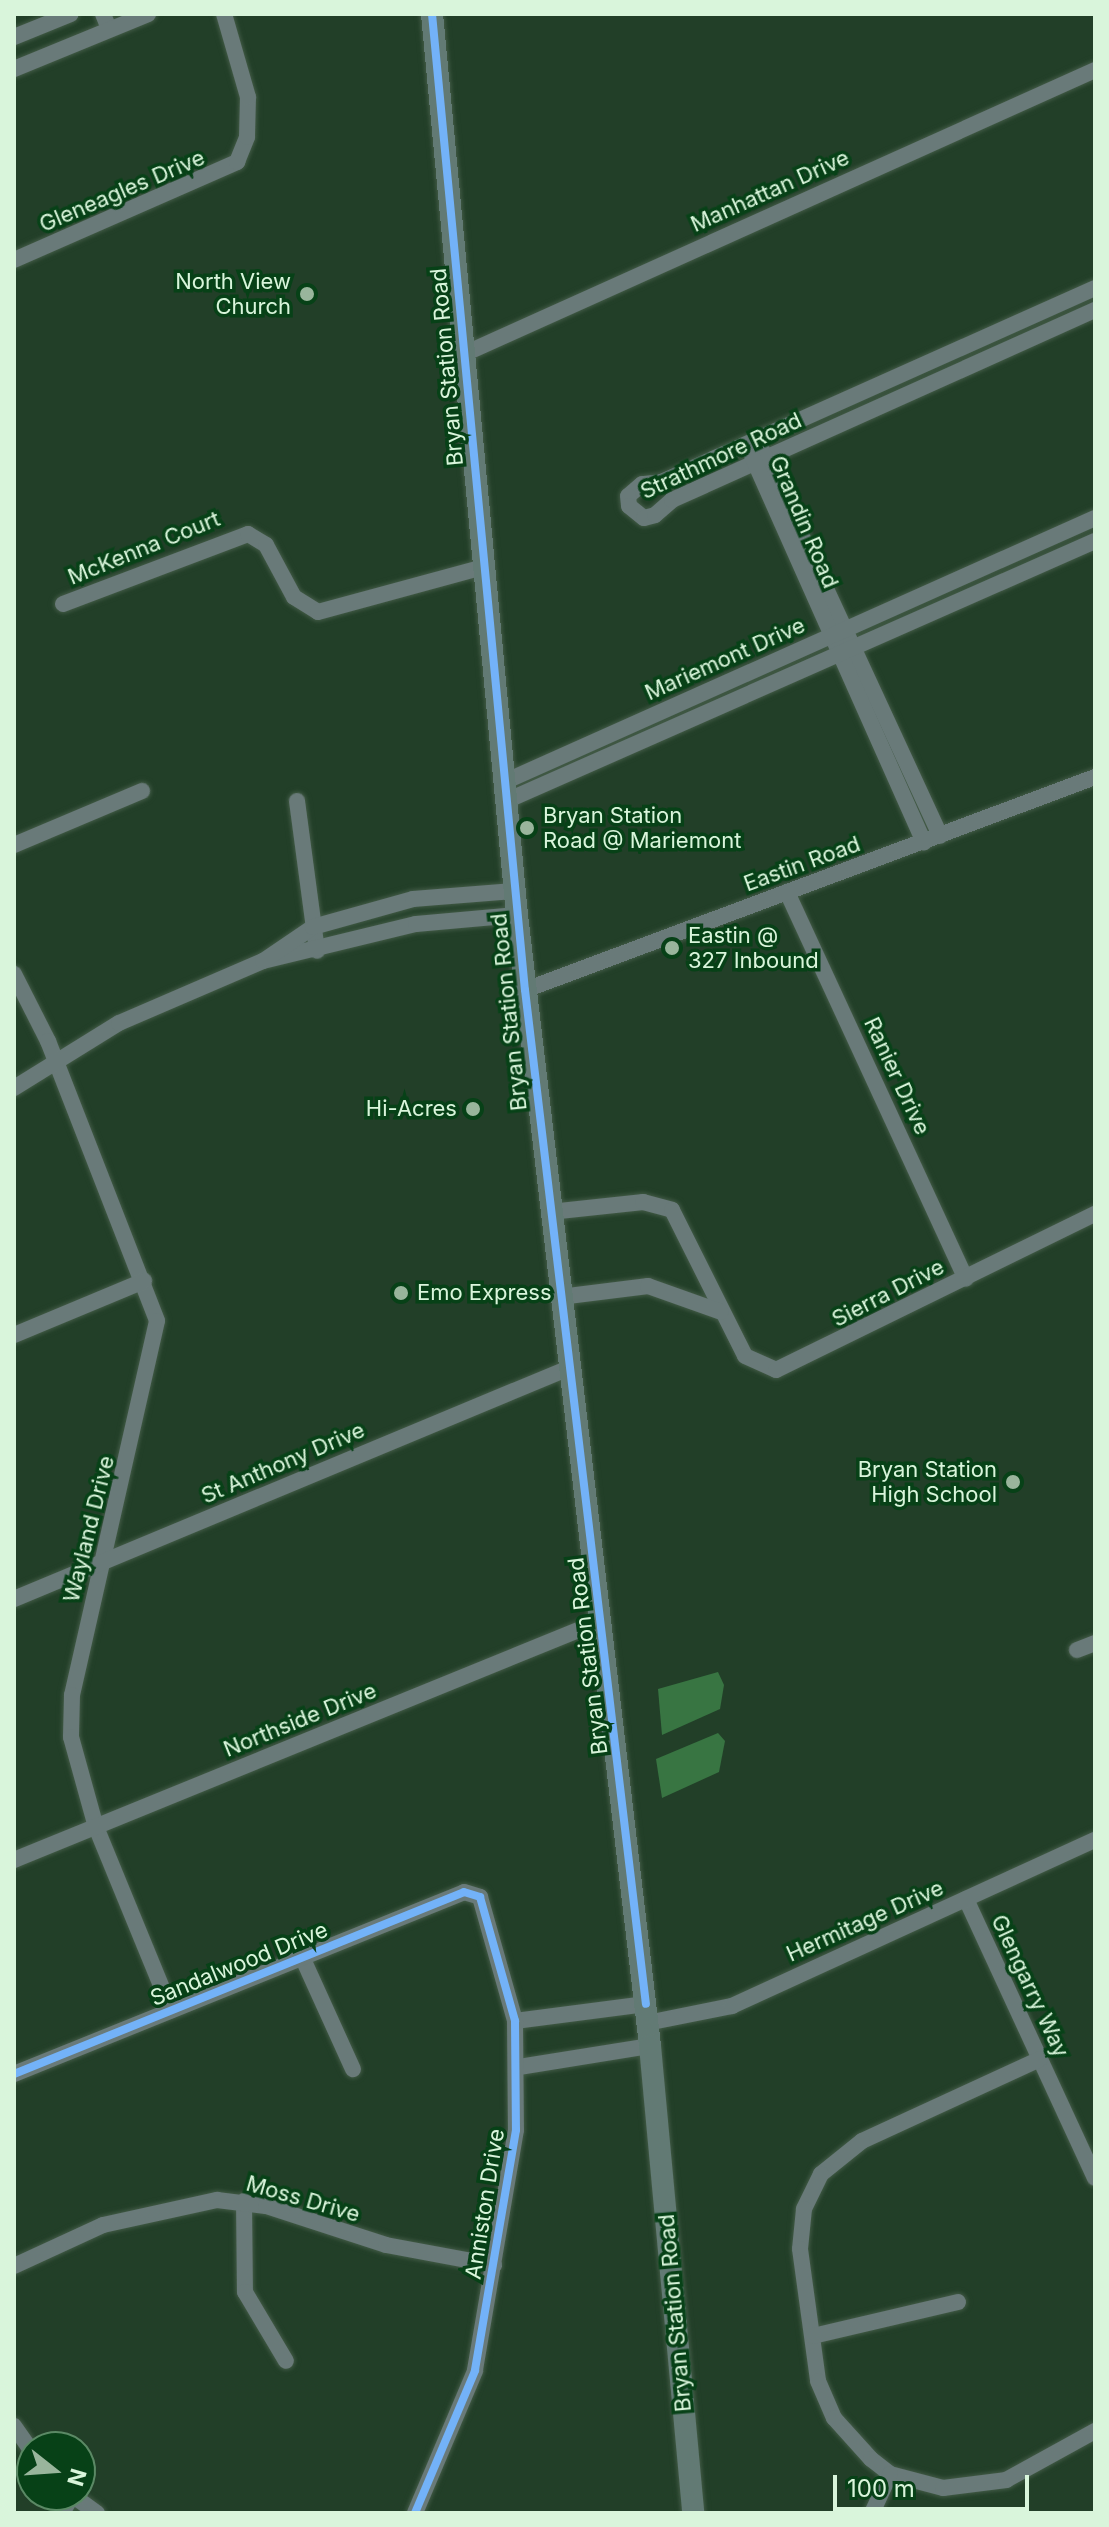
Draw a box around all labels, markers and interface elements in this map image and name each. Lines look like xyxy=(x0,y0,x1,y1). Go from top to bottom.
street label: Gleneagles Drive xyxy=(35,144,209,238)
street label: Manhattan Drive xyxy=(687,144,853,238)
street label: Bryan Station Road xyxy=(425,267,469,467)
place label: North View Church xyxy=(175,268,291,320)
marker: North View Church xyxy=(298,285,316,303)
street label: Strathmore Road xyxy=(636,407,806,505)
street label: Grandin Road xyxy=(764,452,844,592)
street label: McKenna Court xyxy=(64,505,224,591)
street label: Mariemont Drive xyxy=(641,612,809,706)
place label: Bryan Station Road @ Mariemont xyxy=(543,802,741,854)
marker: Bryan Station Road @ Mariemont xyxy=(518,819,536,837)
street label: Eastin Road xyxy=(740,831,864,897)
street label: Bryan Station Road xyxy=(485,912,533,1112)
place label: Eastin @ 327 Inbound xyxy=(688,922,819,974)
marker: Eastin @ 327 Inbound xyxy=(663,939,681,957)
street label: Ranier Drive xyxy=(858,1013,936,1139)
place label: Hi-Acres xyxy=(366,1096,457,1122)
marker: Hi-Acres xyxy=(464,1100,482,1118)
street label: Sierra Drive xyxy=(828,1253,948,1333)
place label: Emo Express xyxy=(417,1280,552,1306)
marker: Emo Express xyxy=(392,1284,410,1302)
street label: St Anthony Drive xyxy=(197,1417,369,1509)
street label: Wayland Drive xyxy=(58,1453,120,1605)
place label: Bryan Station High School xyxy=(858,1456,997,1508)
marker: Bryan Station High School xyxy=(1004,1473,1022,1491)
street label: Bryan Station Road xyxy=(563,1556,613,1756)
street label: Northside Drive xyxy=(220,1677,380,1763)
street label: Hermitage Drive xyxy=(782,1875,948,1967)
street label: Glengarry Way xyxy=(985,1911,1075,2061)
street label: Sandalwood Drive xyxy=(147,1916,331,2012)
street label: Anniston Drive xyxy=(460,2127,510,2281)
street label: Moss Drive xyxy=(243,2170,363,2228)
street label: Bryan Station Road xyxy=(653,2213,697,2413)
north arrow xyxy=(16,2431,96,2511)
scale bar xyxy=(837,2459,1033,2509)
text: N xyxy=(62,2466,92,2489)
text: 100 m xyxy=(847,2474,915,2503)

